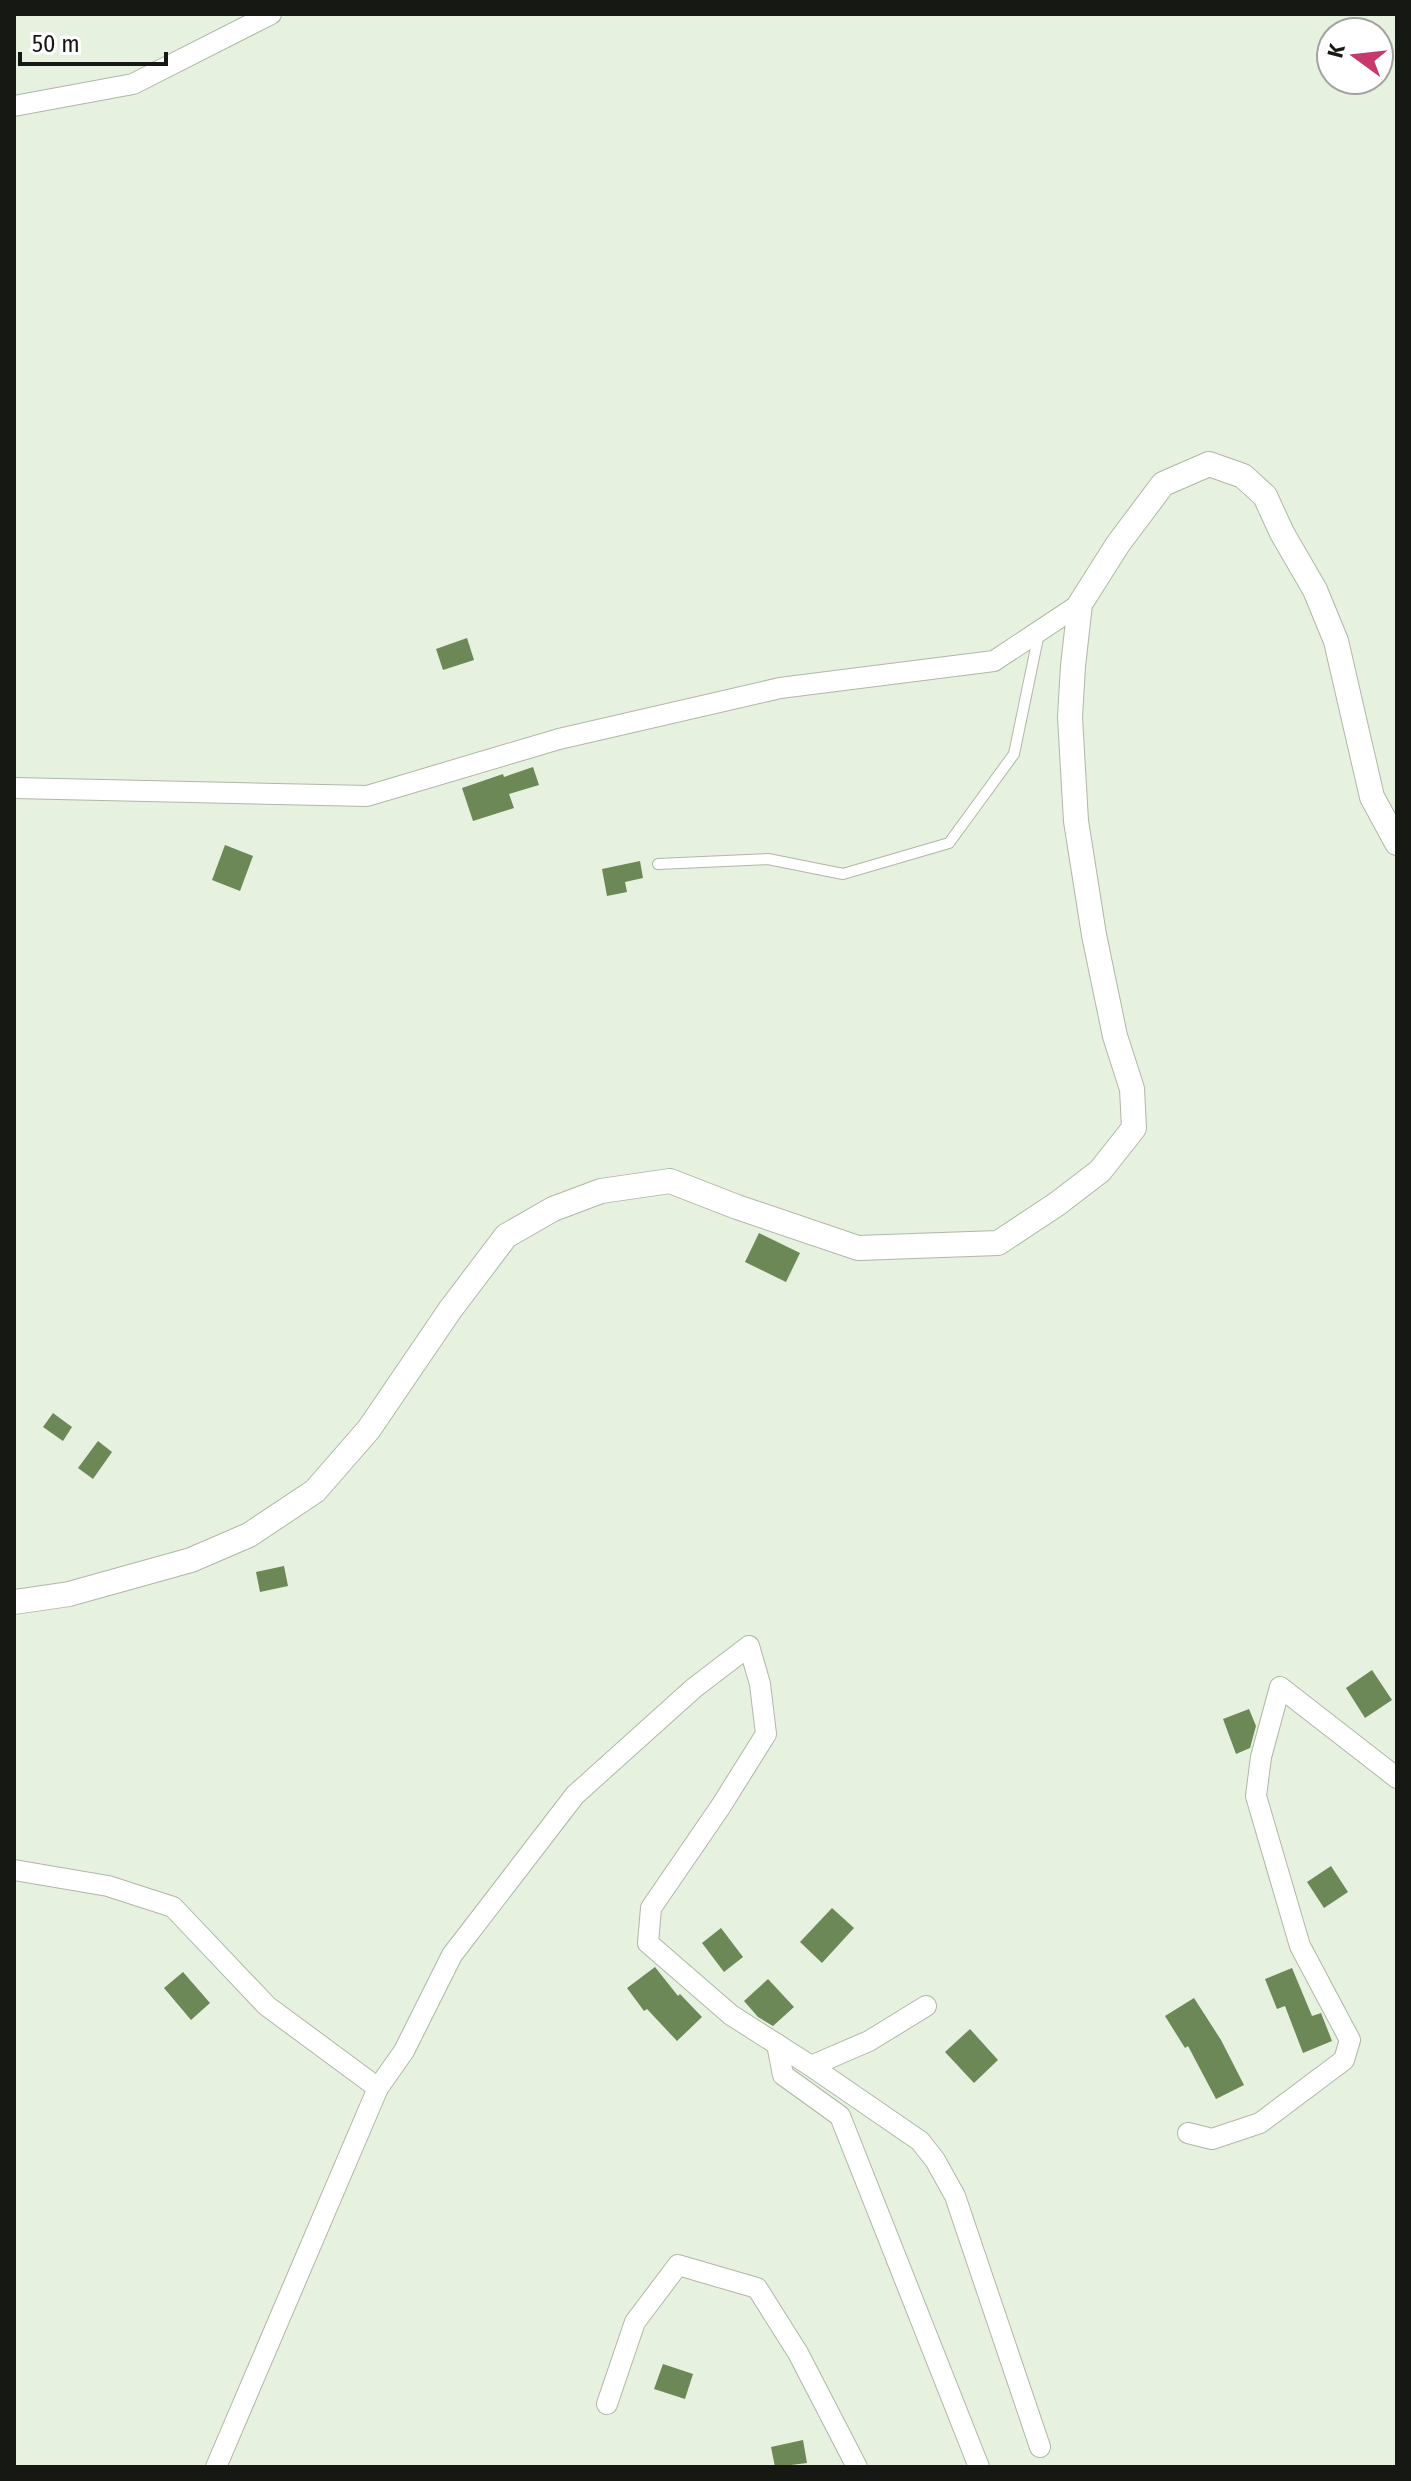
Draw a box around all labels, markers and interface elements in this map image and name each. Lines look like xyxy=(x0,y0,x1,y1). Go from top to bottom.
scale bar xyxy=(20,16,166,66)
north arrow xyxy=(1315,16,1395,96)
text: 50 m xyxy=(32,30,80,58)
text: K xyxy=(1321,40,1351,61)

